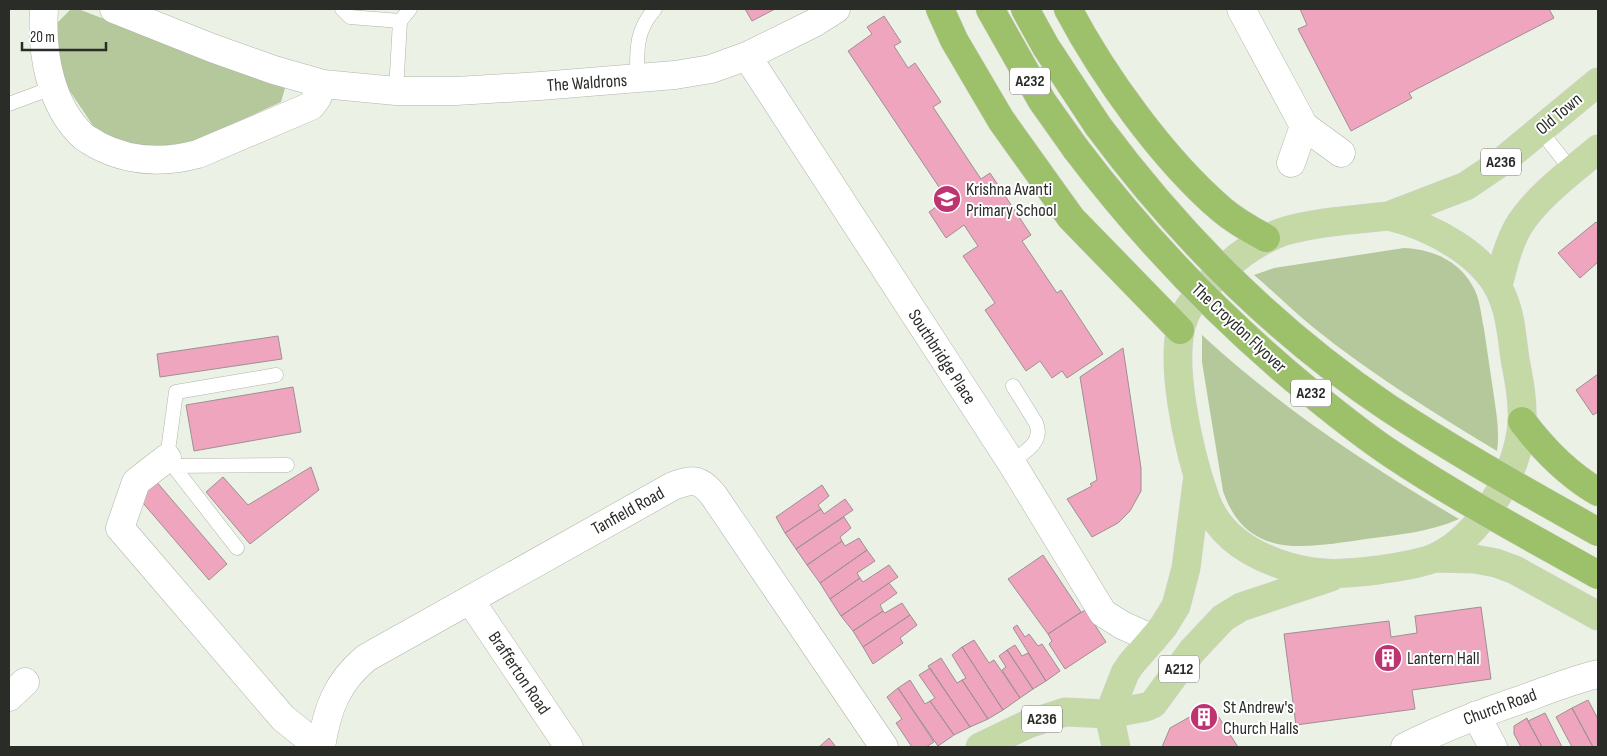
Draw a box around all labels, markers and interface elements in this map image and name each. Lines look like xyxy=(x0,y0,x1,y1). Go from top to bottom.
scale bar xyxy=(22,20,106,52)
text: 20 m xyxy=(30,28,55,47)
road number: A232 xyxy=(1010,68,1050,94)
street label: The Waldrons xyxy=(546,70,628,96)
street label: Old Town xyxy=(1532,89,1586,139)
road number: A236 xyxy=(1481,148,1521,176)
place label: Krishna Avanti Primary School xyxy=(966,179,1057,221)
school or university icon: Krishna Avanti Primary School xyxy=(932,184,962,214)
street label: The Croydon Flyover xyxy=(1187,279,1291,377)
street label: Southbridge Place xyxy=(904,306,980,408)
road number: A232 xyxy=(1291,379,1331,406)
street label: Tanfield Road xyxy=(588,483,668,539)
street label: Brafferton Road xyxy=(484,627,554,719)
building icon: Lantern Hall xyxy=(1373,643,1403,673)
place label: Lantern Hall xyxy=(1407,648,1480,669)
road number: A212 xyxy=(1159,656,1199,682)
street label: Church Road xyxy=(1460,684,1540,730)
place label: St Andrew's Church Halls xyxy=(1223,697,1299,739)
building icon: St Andrew's Church Halls xyxy=(1189,702,1219,732)
road number: A236 xyxy=(1022,706,1062,732)

